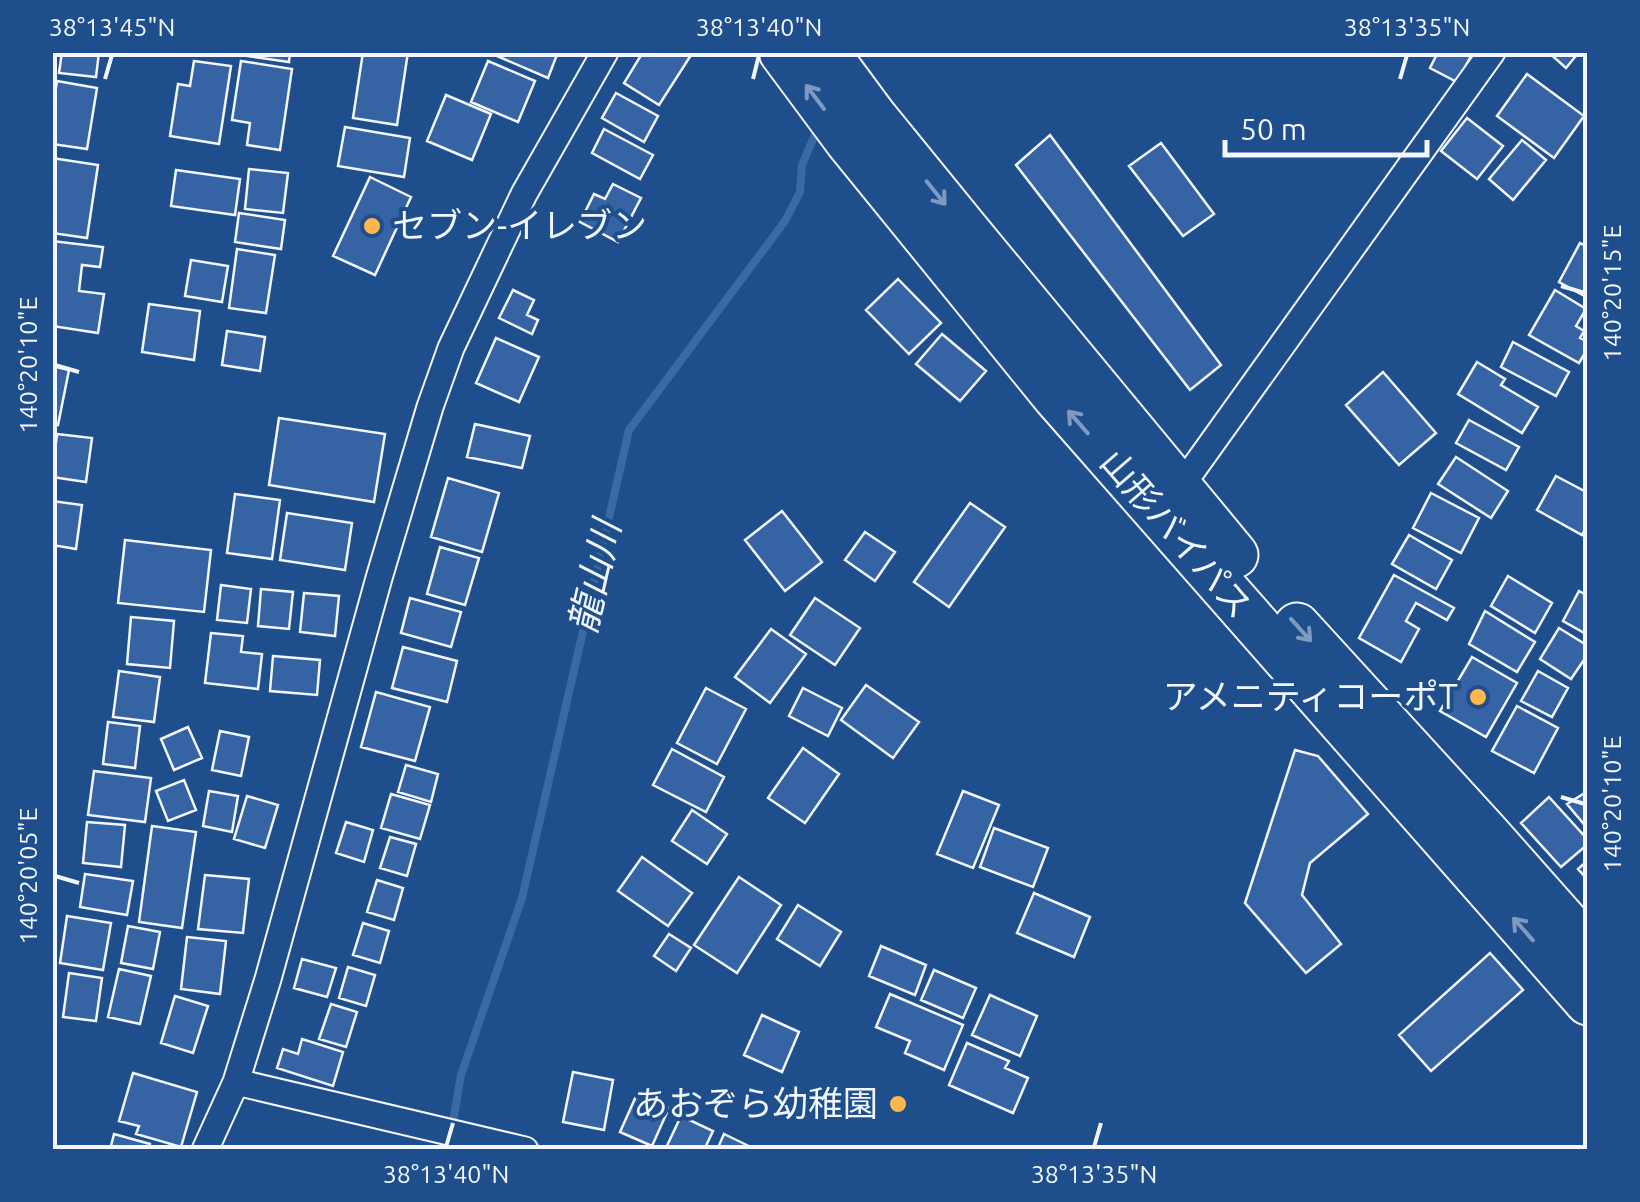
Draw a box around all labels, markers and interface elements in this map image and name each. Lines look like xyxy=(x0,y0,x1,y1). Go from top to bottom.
text: 38°13'45"N xyxy=(49,13,175,41)
text: 38°13'40"N xyxy=(696,13,822,41)
text: 38°13'35"N xyxy=(1344,13,1470,41)
one-way arrow xyxy=(804,84,825,111)
scale bar xyxy=(1225,95,1428,157)
text: 50 m xyxy=(1240,112,1307,146)
one-way arrow xyxy=(925,179,947,205)
place label: セブン-イレブン xyxy=(392,205,647,245)
marker: セブン-イレブン xyxy=(361,215,383,237)
text: 140°20'15"E xyxy=(1598,225,1626,361)
text: 140°20'10"E xyxy=(14,297,42,433)
one-way arrow xyxy=(1066,410,1089,435)
street label: 山形バイパス xyxy=(1093,441,1261,625)
water label: 龍山川 xyxy=(561,513,628,637)
one-way arrow xyxy=(1289,617,1312,642)
place label: アメニティコーポT xyxy=(1162,676,1458,716)
marker: アメニティコーポT xyxy=(1467,686,1489,708)
text: 140°20'10"E xyxy=(1598,736,1626,872)
text: 140°20'05"E xyxy=(14,808,42,944)
one-way arrow xyxy=(1512,917,1535,942)
place label: あおぞら幼稚園 xyxy=(633,1083,878,1123)
marker: あおぞら幼稚園 xyxy=(887,1093,909,1115)
text: 38°13'40"N xyxy=(383,1160,509,1188)
text: 38°13'35"N xyxy=(1031,1160,1157,1188)

